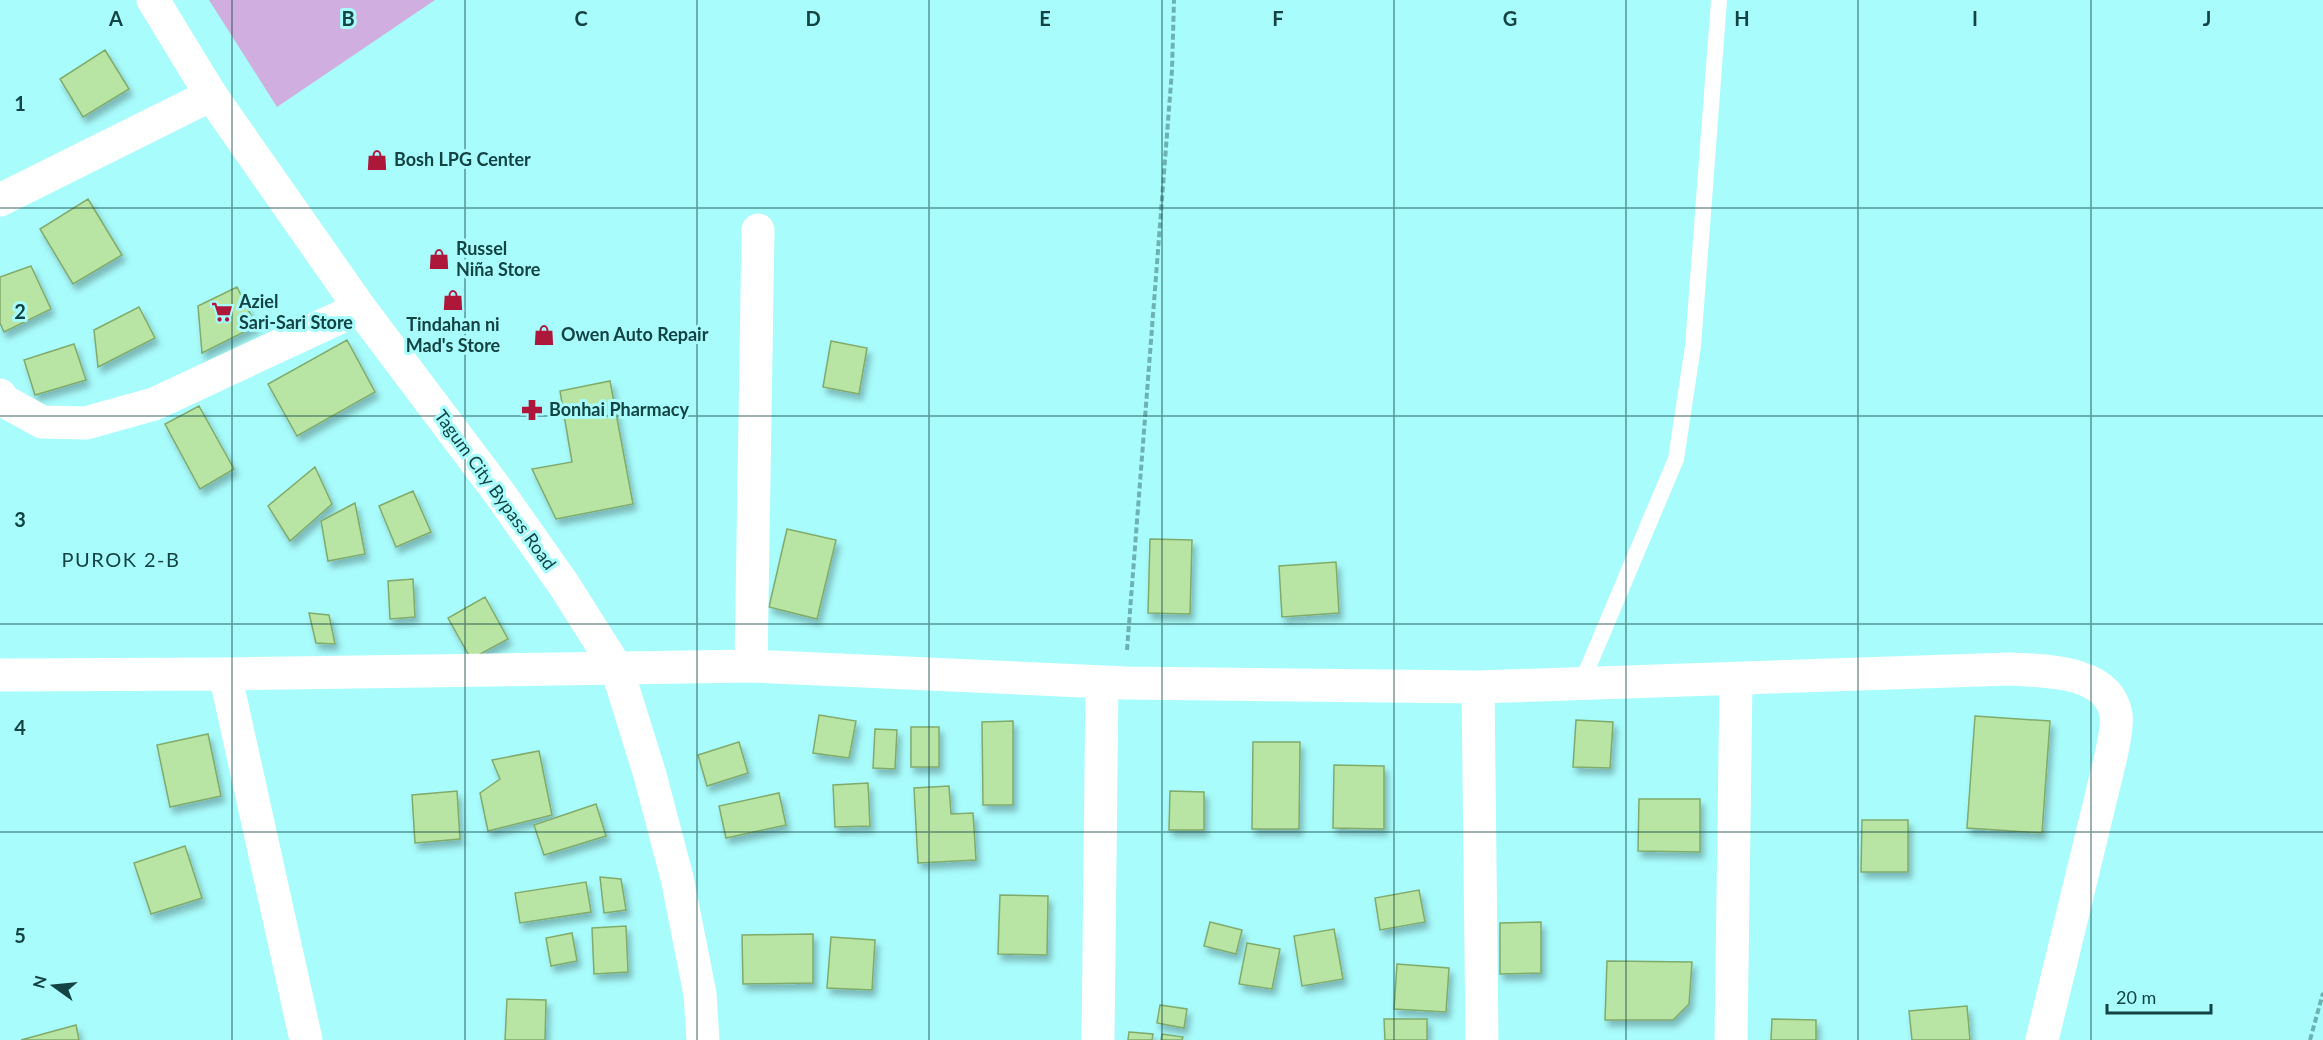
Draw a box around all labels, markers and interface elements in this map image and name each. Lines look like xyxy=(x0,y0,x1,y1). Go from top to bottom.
text: A xyxy=(108,6,123,30)
text: B xyxy=(341,6,355,30)
text: C xyxy=(574,6,588,30)
text: D xyxy=(805,6,821,30)
text: E xyxy=(1039,6,1051,30)
text: F xyxy=(1272,6,1284,30)
text: G xyxy=(1503,6,1517,30)
text: H xyxy=(1734,6,1750,30)
text: I xyxy=(1972,6,1978,30)
text: J xyxy=(2203,6,2211,30)
text: 1 xyxy=(14,91,26,115)
shop icon: Bosh LPG Center xyxy=(365,148,389,172)
place label: Bosh LPG Center xyxy=(394,148,531,170)
place label: Russel Niña Store xyxy=(456,237,541,280)
shop icon: Russel Niña Store xyxy=(427,247,451,271)
shop icon: Tindahan ni Mad's Store xyxy=(441,288,465,312)
place label: Aziel Sari-Sari Store xyxy=(238,290,353,333)
text: 2 xyxy=(14,299,26,323)
supermarket icon: Aziel Sari-Sari Store xyxy=(210,300,234,324)
place label: Tindahan ni Mad's Store xyxy=(406,313,501,356)
shop icon: Owen Auto Repair xyxy=(532,323,556,347)
place label: Owen Auto Repair xyxy=(561,323,709,345)
pharmacy icon: Bonhai Pharmacy xyxy=(520,398,544,422)
place label: Bonhai Pharmacy xyxy=(549,398,689,420)
street label: Tagum City Bypass Road xyxy=(430,405,561,574)
text: 3 xyxy=(14,507,26,531)
district label: PUROK 2-B xyxy=(62,547,180,571)
text: 4 xyxy=(14,715,26,739)
text: 5 xyxy=(14,923,26,947)
north arrow xyxy=(24,956,84,1016)
text: N xyxy=(28,974,50,990)
scale bar xyxy=(2107,977,2210,1015)
text: 20 m xyxy=(2116,986,2156,1008)

